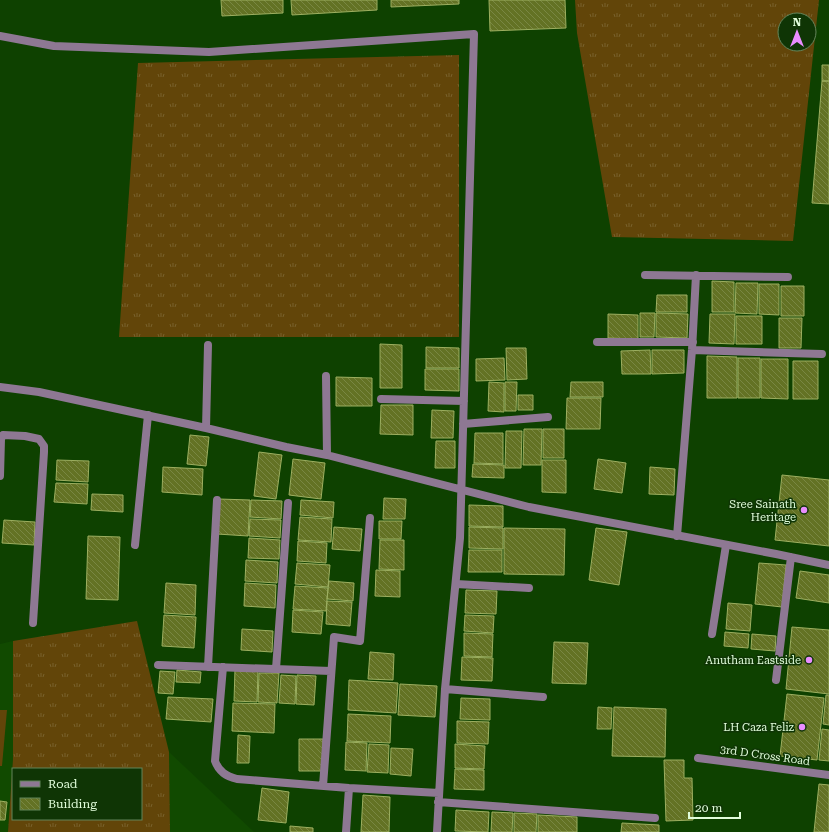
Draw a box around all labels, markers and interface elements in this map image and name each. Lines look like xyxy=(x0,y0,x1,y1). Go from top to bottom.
north arrow xyxy=(777,12,817,52)
text: N xyxy=(793,16,802,29)
place label: Sree Sainath Heritage xyxy=(729,498,796,524)
marker: Sree Sainath Heritage xyxy=(799,505,809,515)
place label: Anutham Eastside xyxy=(705,654,801,667)
marker: Anutham Eastside xyxy=(804,655,814,665)
place label: LH Caza Feliz xyxy=(723,721,794,734)
marker: LH Caza Feliz xyxy=(797,722,807,732)
street label: 3rd D Cross Road xyxy=(719,743,811,768)
legend xyxy=(12,768,142,820)
text: Road xyxy=(48,777,78,791)
scale bar xyxy=(689,794,740,820)
text: Building xyxy=(48,797,97,811)
text: 20 m xyxy=(695,801,722,815)

